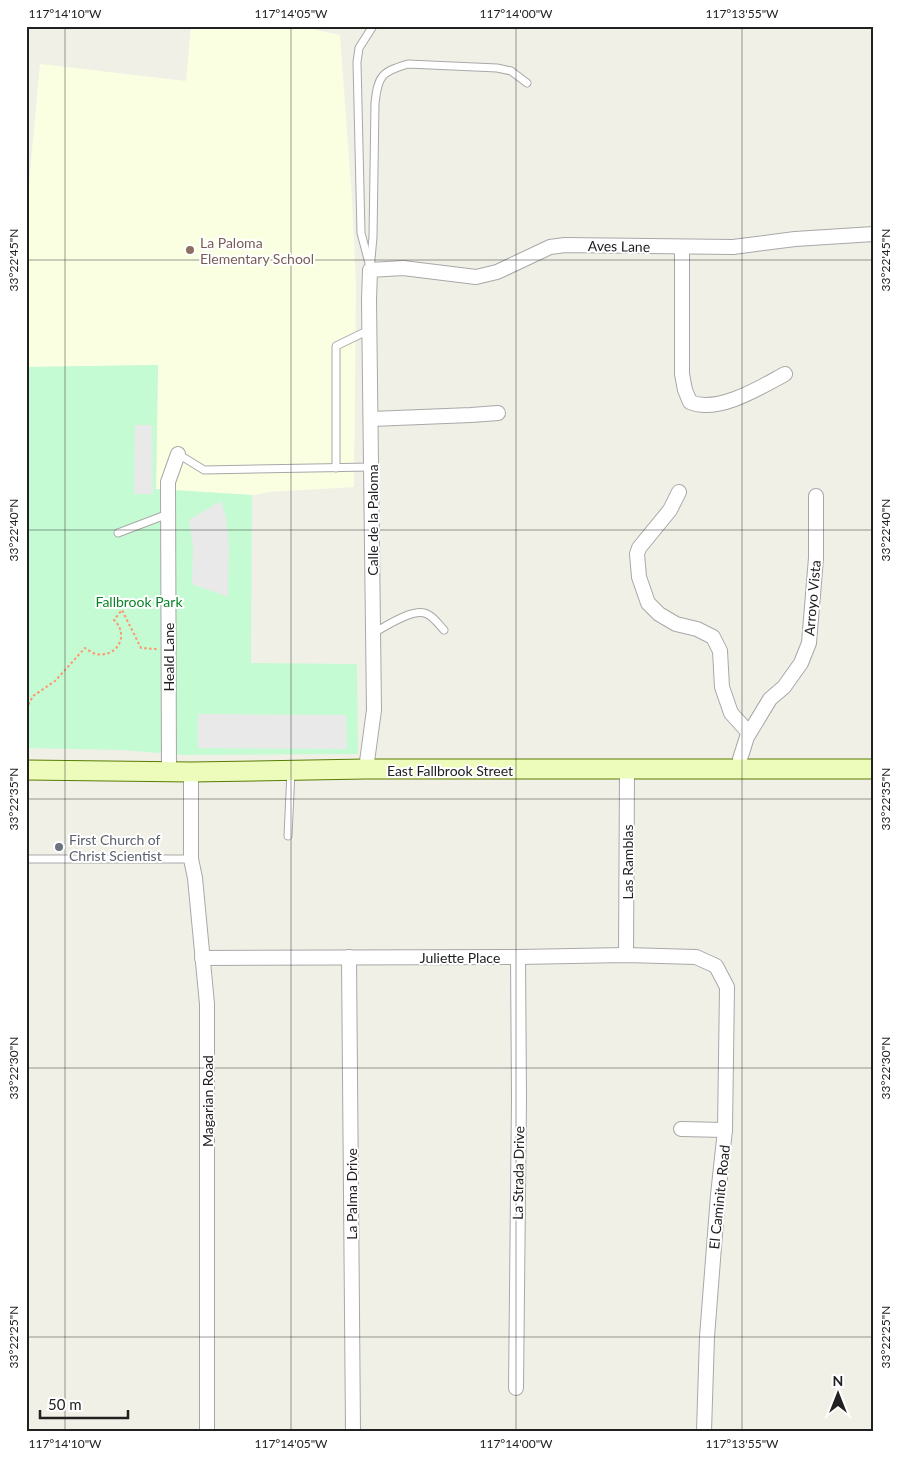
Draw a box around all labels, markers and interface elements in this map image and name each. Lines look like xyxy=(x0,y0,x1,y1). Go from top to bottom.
text: 117°14'10"W xyxy=(28,6,102,21)
text: 117°14'05"W xyxy=(254,6,328,21)
text: 117°14'00"W xyxy=(479,6,553,21)
text: 117°13'55"W xyxy=(705,6,779,21)
text: 33°22'45"N xyxy=(6,229,21,291)
text: 33°22'45"N xyxy=(878,229,893,291)
place label: La Paloma Elementary School xyxy=(200,234,314,267)
street label: Aves Lane xyxy=(588,237,650,255)
marker: La Paloma Elementary School xyxy=(184,244,196,256)
street label: Calle de la Paloma xyxy=(364,464,381,576)
text: 33°22'40"N xyxy=(6,499,21,561)
text: 33°22'40"N xyxy=(878,499,893,561)
street label: Arroyo Vista xyxy=(800,559,824,637)
park label: Fallbrook Park xyxy=(95,593,183,610)
street label: Heald Lane xyxy=(160,623,177,691)
street label: East Fallbrook Street xyxy=(387,762,513,779)
text: 33°22'35"N xyxy=(6,768,21,830)
text: 33°22'35"N xyxy=(878,768,893,830)
street label: Las Ramblas xyxy=(619,824,636,900)
place label: First Church of Christ Scientist xyxy=(69,831,162,864)
marker: First Church of Christ Scientist xyxy=(53,841,65,853)
street label: Juliette Place xyxy=(420,949,500,966)
text: 33°22'30"N xyxy=(6,1037,21,1099)
text: 33°22'30"N xyxy=(878,1037,893,1099)
street label: Magarian Road xyxy=(199,1055,216,1147)
street label: La Strada Drive xyxy=(509,1126,527,1220)
street label: El Caminito Road xyxy=(705,1144,733,1250)
street label: La Palma Drive xyxy=(343,1148,360,1240)
text: 33°22'25"N xyxy=(6,1306,21,1368)
text: 33°22'25"N xyxy=(878,1306,893,1368)
north arrow xyxy=(812,1370,862,1420)
text: N xyxy=(833,1372,843,1389)
scale bar xyxy=(40,1387,128,1419)
text: 50 m xyxy=(48,1395,82,1413)
text: 117°14'10"W xyxy=(28,1436,102,1451)
text: 117°14'05"W xyxy=(254,1436,328,1451)
text: 117°14'00"W xyxy=(479,1436,553,1451)
text: 117°13'55"W xyxy=(705,1436,779,1451)

